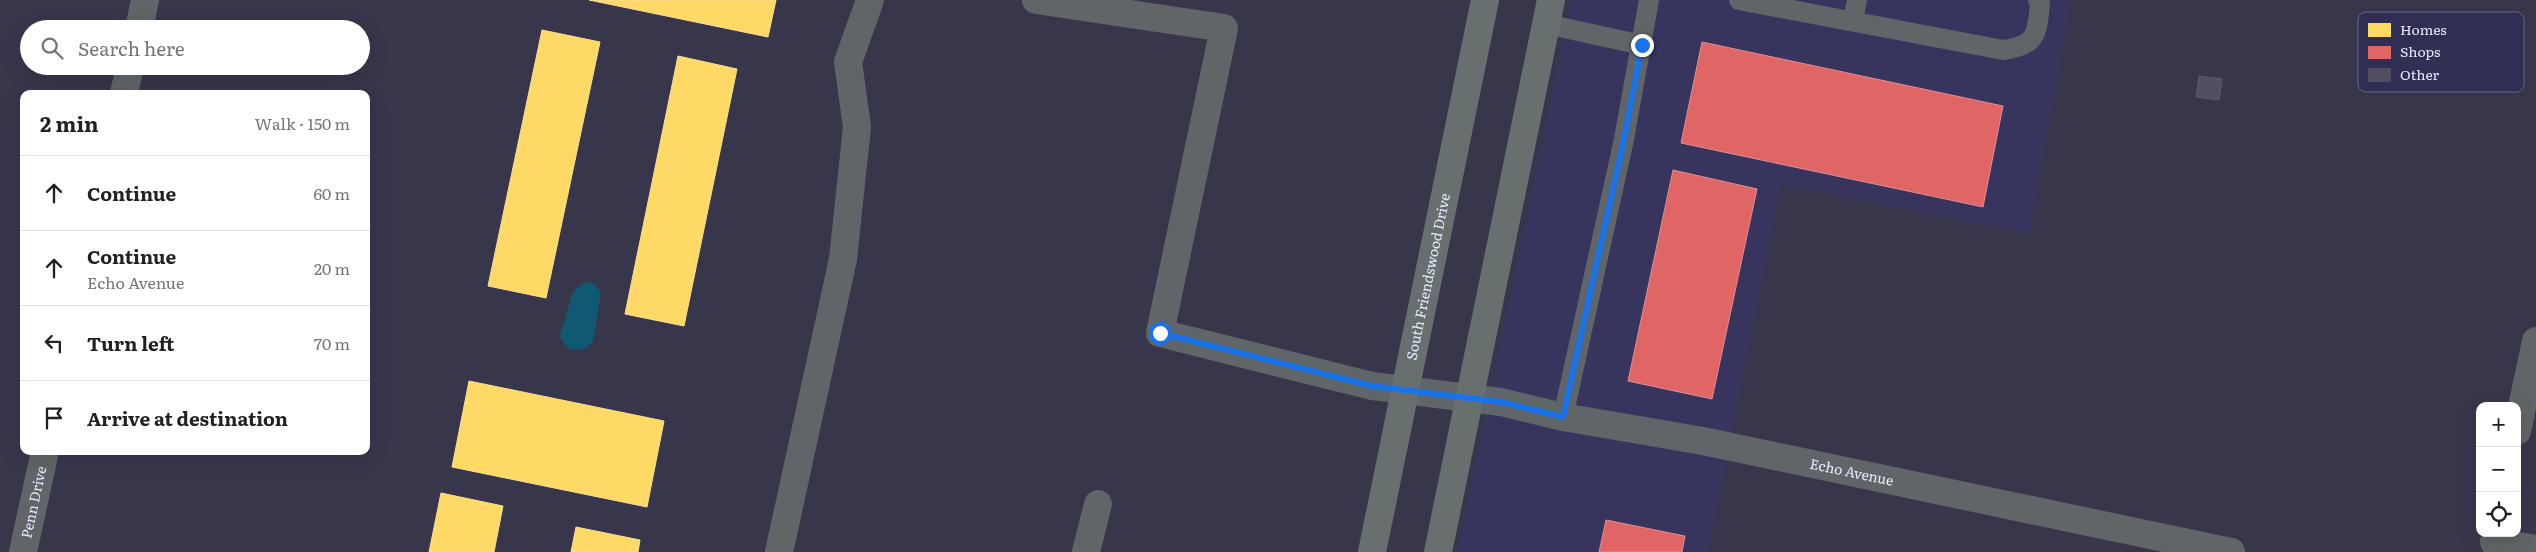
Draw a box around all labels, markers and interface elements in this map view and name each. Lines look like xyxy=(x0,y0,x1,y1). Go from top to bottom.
legend xyxy=(2358,12,2524,92)
text: Homes xyxy=(2400,19,2447,39)
search box xyxy=(20,20,370,75)
icon: search xyxy=(38,34,66,62)
text: Search here xyxy=(78,34,185,62)
route end xyxy=(1631,34,1654,57)
text: Shops xyxy=(2400,41,2440,61)
text: Other xyxy=(2400,64,2440,84)
text: 2 min xyxy=(40,107,99,138)
text: Walk · 150 m xyxy=(255,111,350,135)
icon: ahead xyxy=(40,179,68,207)
text: Continue xyxy=(87,179,176,207)
text: 60 m xyxy=(313,181,350,205)
street label: South Friendswood Drive xyxy=(1401,191,1454,362)
text: Continue xyxy=(87,242,176,270)
icon: ahead xyxy=(40,254,68,282)
text: 20 m xyxy=(314,256,350,280)
text: Echo Avenue xyxy=(87,270,184,294)
route start xyxy=(1149,322,1172,345)
icon: left xyxy=(40,329,68,357)
text: Turn left xyxy=(87,329,174,357)
text: 70 m xyxy=(314,331,350,355)
map controls xyxy=(2476,402,2521,537)
button: + xyxy=(2476,402,2521,447)
icon: arrive xyxy=(40,404,68,432)
text: Arrive at destination xyxy=(87,404,288,432)
button: − xyxy=(2476,447,2521,492)
street label: Echo Avenue xyxy=(1808,453,1896,490)
street label: Penn Drive xyxy=(15,464,50,540)
button: locate xyxy=(2476,492,2521,537)

